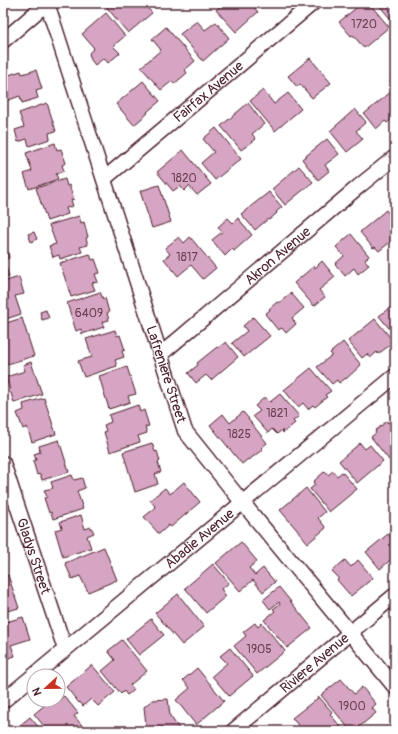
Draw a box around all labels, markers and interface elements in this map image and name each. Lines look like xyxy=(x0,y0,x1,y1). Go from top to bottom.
house number: 1720 xyxy=(351,17,377,32)
street label: Fairfax Avenue xyxy=(170,57,247,126)
house number: 1820 xyxy=(171,171,197,186)
street label: Akron Avenue xyxy=(241,223,314,288)
house number: 1817 xyxy=(176,250,199,265)
house number: 6409 xyxy=(75,306,103,321)
street label: Lafreniere Street xyxy=(143,323,190,426)
house number: 1821 xyxy=(266,406,288,421)
house number: 1825 xyxy=(227,427,251,442)
street label: Abadie Avenue xyxy=(162,505,238,572)
street label: Gladys Street xyxy=(13,516,54,597)
street label: Riviere Avenue xyxy=(277,629,352,697)
house number: 1905 xyxy=(246,642,272,657)
north arrow xyxy=(26,668,66,708)
text: N xyxy=(30,685,45,697)
house number: 1900 xyxy=(338,699,366,714)

